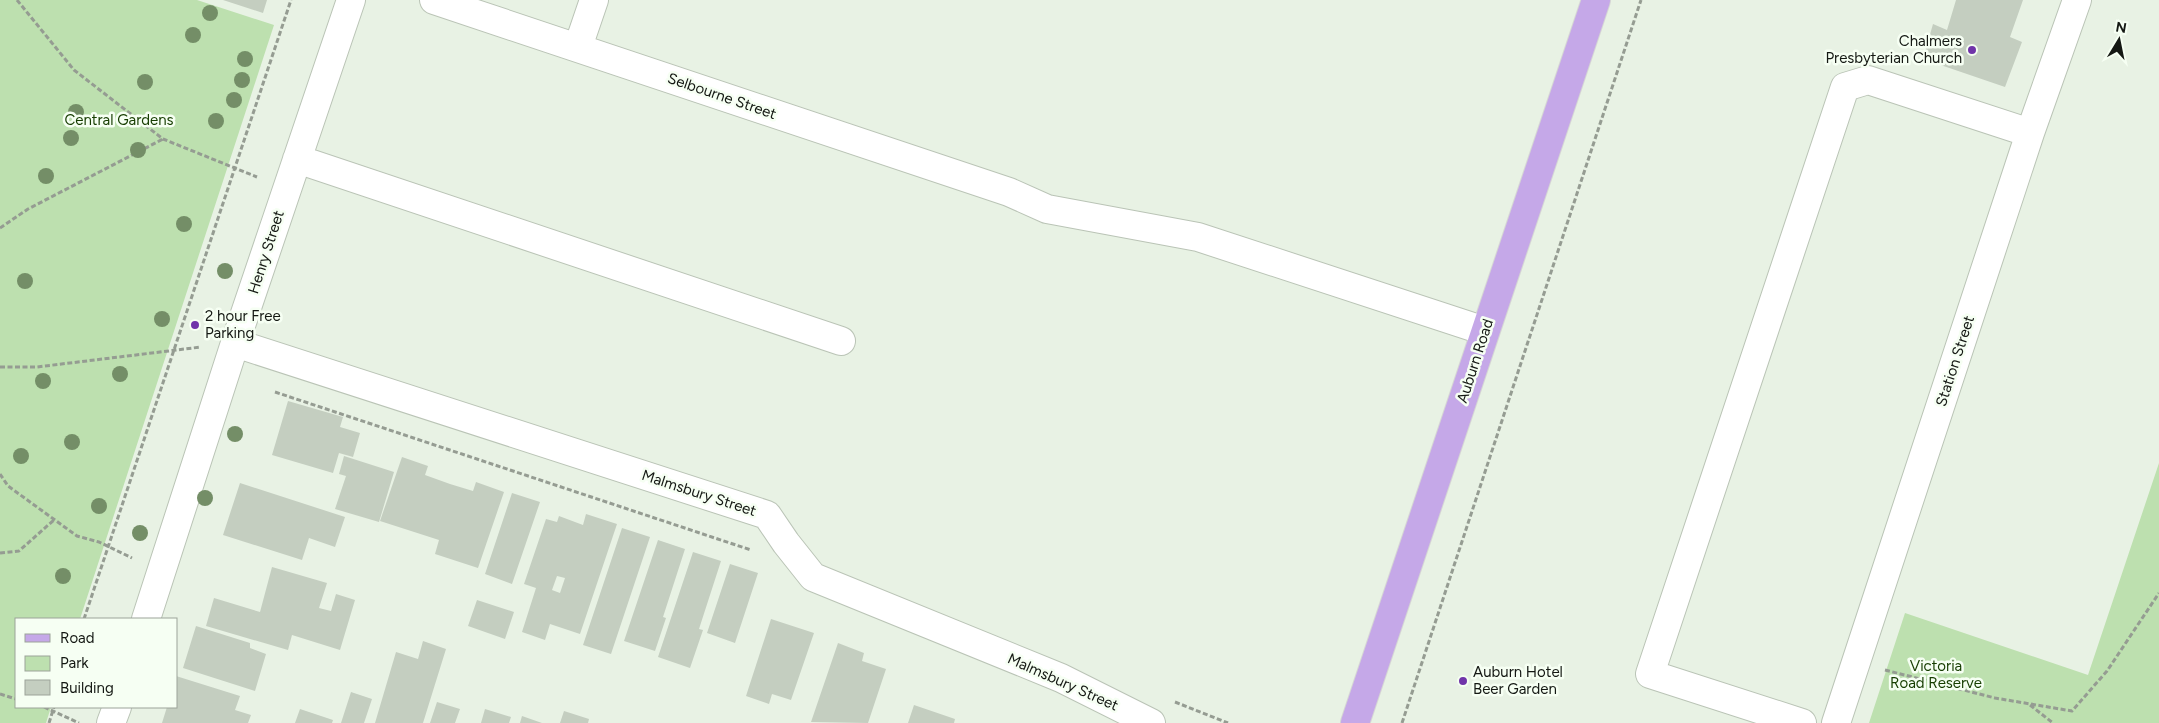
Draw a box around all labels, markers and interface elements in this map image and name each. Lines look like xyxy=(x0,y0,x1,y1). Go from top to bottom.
north arrow xyxy=(2094,15,2144,65)
text: N xyxy=(2114,18,2128,37)
place label: Chalmers Presbyterian Church xyxy=(1825,32,1962,67)
marker: Chalmers Presbyterian Church xyxy=(1966,44,1978,56)
street label: Selbourne Street xyxy=(665,69,779,123)
park label: Central Gardens xyxy=(64,111,174,129)
street label: Henry Street xyxy=(244,208,288,296)
place label: 2 hour Free Parking xyxy=(205,307,281,342)
street label: Station Street xyxy=(1932,313,1978,409)
street label: Auburn Road xyxy=(1453,317,1497,405)
marker: 2 hour Free Parking xyxy=(189,319,201,331)
street label: Malmsbury Street xyxy=(640,466,759,520)
legend xyxy=(15,618,178,708)
text: Road xyxy=(60,629,95,647)
street label: Malmsbury Street xyxy=(1005,650,1121,715)
text: Park xyxy=(60,654,89,672)
park label: Victoria Road Reserve xyxy=(1890,657,1982,692)
place label: Auburn Hotel Beer Garden xyxy=(1473,663,1563,698)
marker: Auburn Hotel Beer Garden xyxy=(1457,675,1469,687)
text: Building xyxy=(60,679,114,697)

